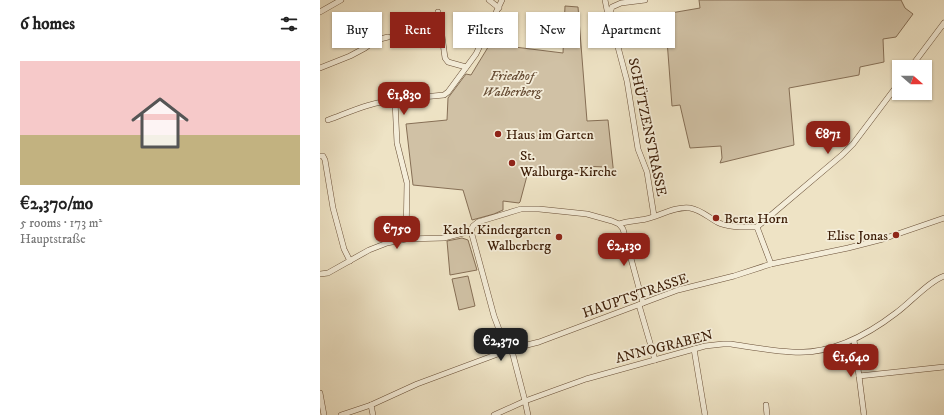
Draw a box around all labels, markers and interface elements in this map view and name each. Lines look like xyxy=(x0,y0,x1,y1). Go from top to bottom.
chip: Buy xyxy=(332,12,382,48)
chip: Rent xyxy=(390,12,445,48)
chip: Filters xyxy=(453,12,518,48)
chip: New xyxy=(526,12,580,48)
chip: Apartment xyxy=(588,12,675,48)
text: 6 homes xyxy=(20,13,75,35)
icon: filters xyxy=(278,13,300,35)
street label: SCHÜTZENSTRASSE xyxy=(624,56,670,198)
north arrow xyxy=(892,60,932,100)
map controls xyxy=(892,60,932,100)
park label: Friedhof Walberberg xyxy=(482,67,543,101)
pin: €1,830 xyxy=(371,82,437,116)
icon: home xyxy=(124,87,196,159)
text: €1,830 xyxy=(387,87,421,103)
pin: €871 xyxy=(804,121,852,155)
place label: Haus im Garten xyxy=(506,126,595,144)
text: €871 xyxy=(815,126,841,142)
marker: Haus im Garten xyxy=(493,129,503,139)
place label: St. Walburga-Kirche xyxy=(519,147,617,181)
marker: St. Walburga-Kirche xyxy=(507,158,517,168)
text: €2,370/mo xyxy=(20,193,93,215)
place label: Berta Horn xyxy=(724,210,789,228)
marker: Berta Horn xyxy=(711,213,721,223)
text: 5 rooms · 173 m² xyxy=(20,215,102,231)
pin: €750 xyxy=(373,216,421,250)
text: €750 xyxy=(383,221,411,237)
place label: Kath. Kindergarten Walberberg xyxy=(443,221,552,255)
place label: Elise Jonas xyxy=(827,227,888,245)
marker: Elise Jonas xyxy=(891,230,901,240)
text: Hauptstraße xyxy=(20,231,86,247)
marker: Kath. Kindergarten Walberberg xyxy=(554,232,564,242)
pin: €2,130 xyxy=(591,233,657,267)
text: €2,130 xyxy=(607,238,641,254)
street label: HAUPTSTRASSE xyxy=(580,269,691,323)
street label: ANNOGRABEN xyxy=(614,326,715,368)
pin: €2,370 xyxy=(468,328,534,362)
text: €2,370 xyxy=(483,333,519,349)
pin: €1,640 xyxy=(818,344,884,378)
text: €1,640 xyxy=(832,349,870,365)

